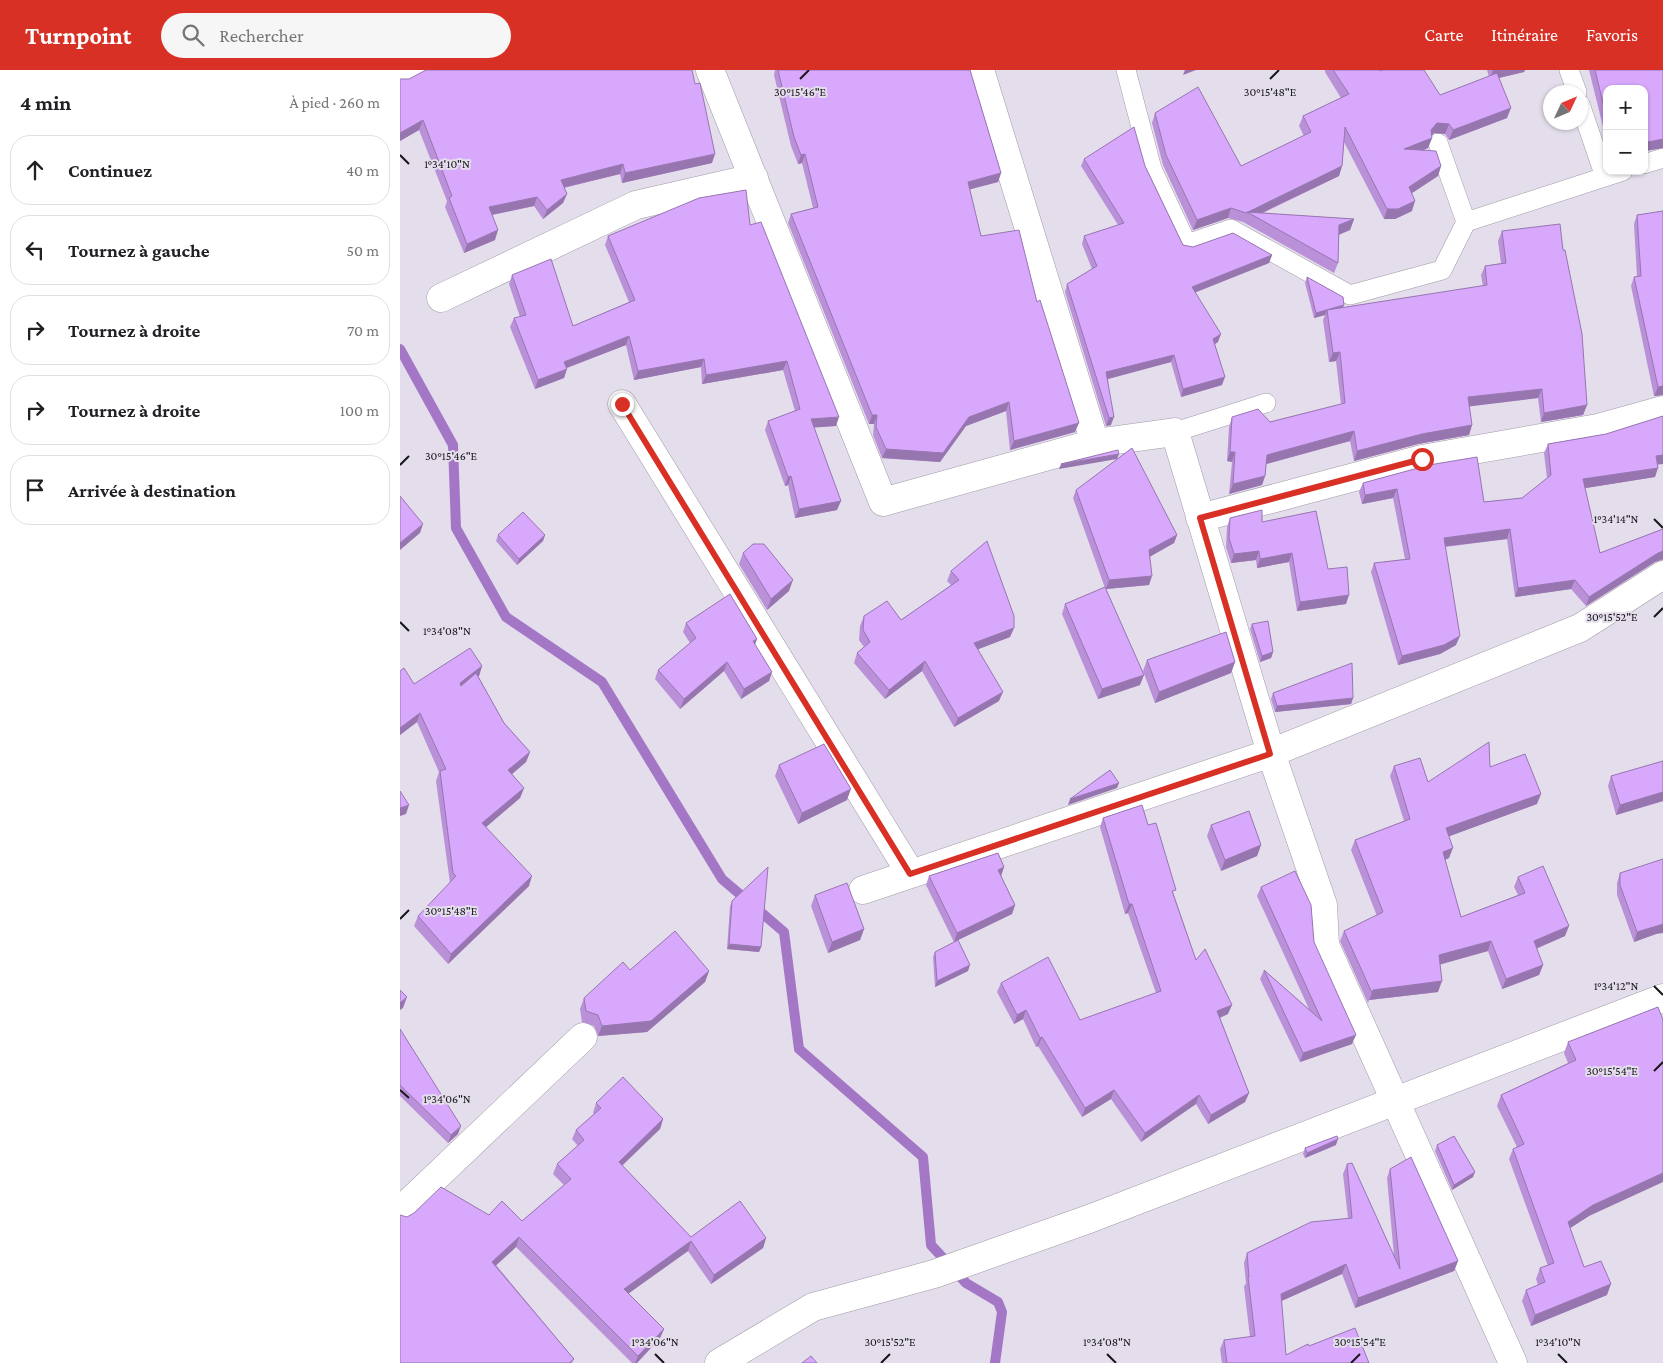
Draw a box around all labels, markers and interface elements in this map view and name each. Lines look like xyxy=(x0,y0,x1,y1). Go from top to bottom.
search box xyxy=(161,13,511,58)
icon: search xyxy=(179,21,207,49)
text: Turnpoint xyxy=(25,22,131,49)
text: Rechercher xyxy=(219,25,304,46)
text: Carte xyxy=(1424,25,1463,45)
text: Itinéraire xyxy=(1491,25,1558,45)
text: Favoris xyxy=(1586,25,1638,45)
text: 30°15'46"E xyxy=(774,85,827,99)
text: 30°15'48"E xyxy=(1244,85,1297,99)
north arrow xyxy=(1543,85,1588,130)
map controls xyxy=(1603,85,1648,175)
button: + xyxy=(1603,85,1648,130)
text: 4 min xyxy=(20,91,71,115)
text: À pied · 260 m xyxy=(289,94,380,111)
button: − xyxy=(1603,130,1648,175)
icon: ahead xyxy=(21,156,49,184)
text: 1°34'10"N xyxy=(424,157,470,171)
text: Continuez xyxy=(68,160,152,181)
text: 40 m xyxy=(346,162,379,179)
icon: left xyxy=(21,236,49,264)
text: Tournez à gauche xyxy=(68,240,210,261)
text: 50 m xyxy=(347,242,379,259)
icon: right xyxy=(21,316,49,344)
text: Tournez à droite xyxy=(68,320,200,341)
text: 70 m xyxy=(347,322,379,339)
route end xyxy=(611,393,634,416)
icon: right xyxy=(21,396,49,424)
text: Tournez à droite xyxy=(68,400,200,421)
text: 100 m xyxy=(340,402,379,419)
route start xyxy=(1411,448,1434,471)
text: 30°15'46"E xyxy=(425,449,478,463)
icon: arrive xyxy=(21,476,49,504)
text: Arrivée à destination xyxy=(68,480,236,501)
text: 1°34'14"N xyxy=(1594,512,1639,526)
text: 30°15'52"E xyxy=(1586,610,1638,624)
text: 1°34'08"N xyxy=(423,624,471,638)
text: 30°15'48"E xyxy=(425,904,478,918)
text: 1°34'12"N xyxy=(1594,979,1638,993)
text: 30°15'54"E xyxy=(1586,1064,1638,1078)
text: 1°34'06"N xyxy=(423,1092,471,1106)
text: 1°34'06"N xyxy=(631,1335,679,1349)
text: 30°15'52"E xyxy=(864,1335,916,1349)
text: 1°34'08"N xyxy=(1083,1335,1131,1349)
text: 30°15'54"E xyxy=(1334,1335,1386,1349)
text: 1°34'10"N xyxy=(1535,1335,1581,1349)

